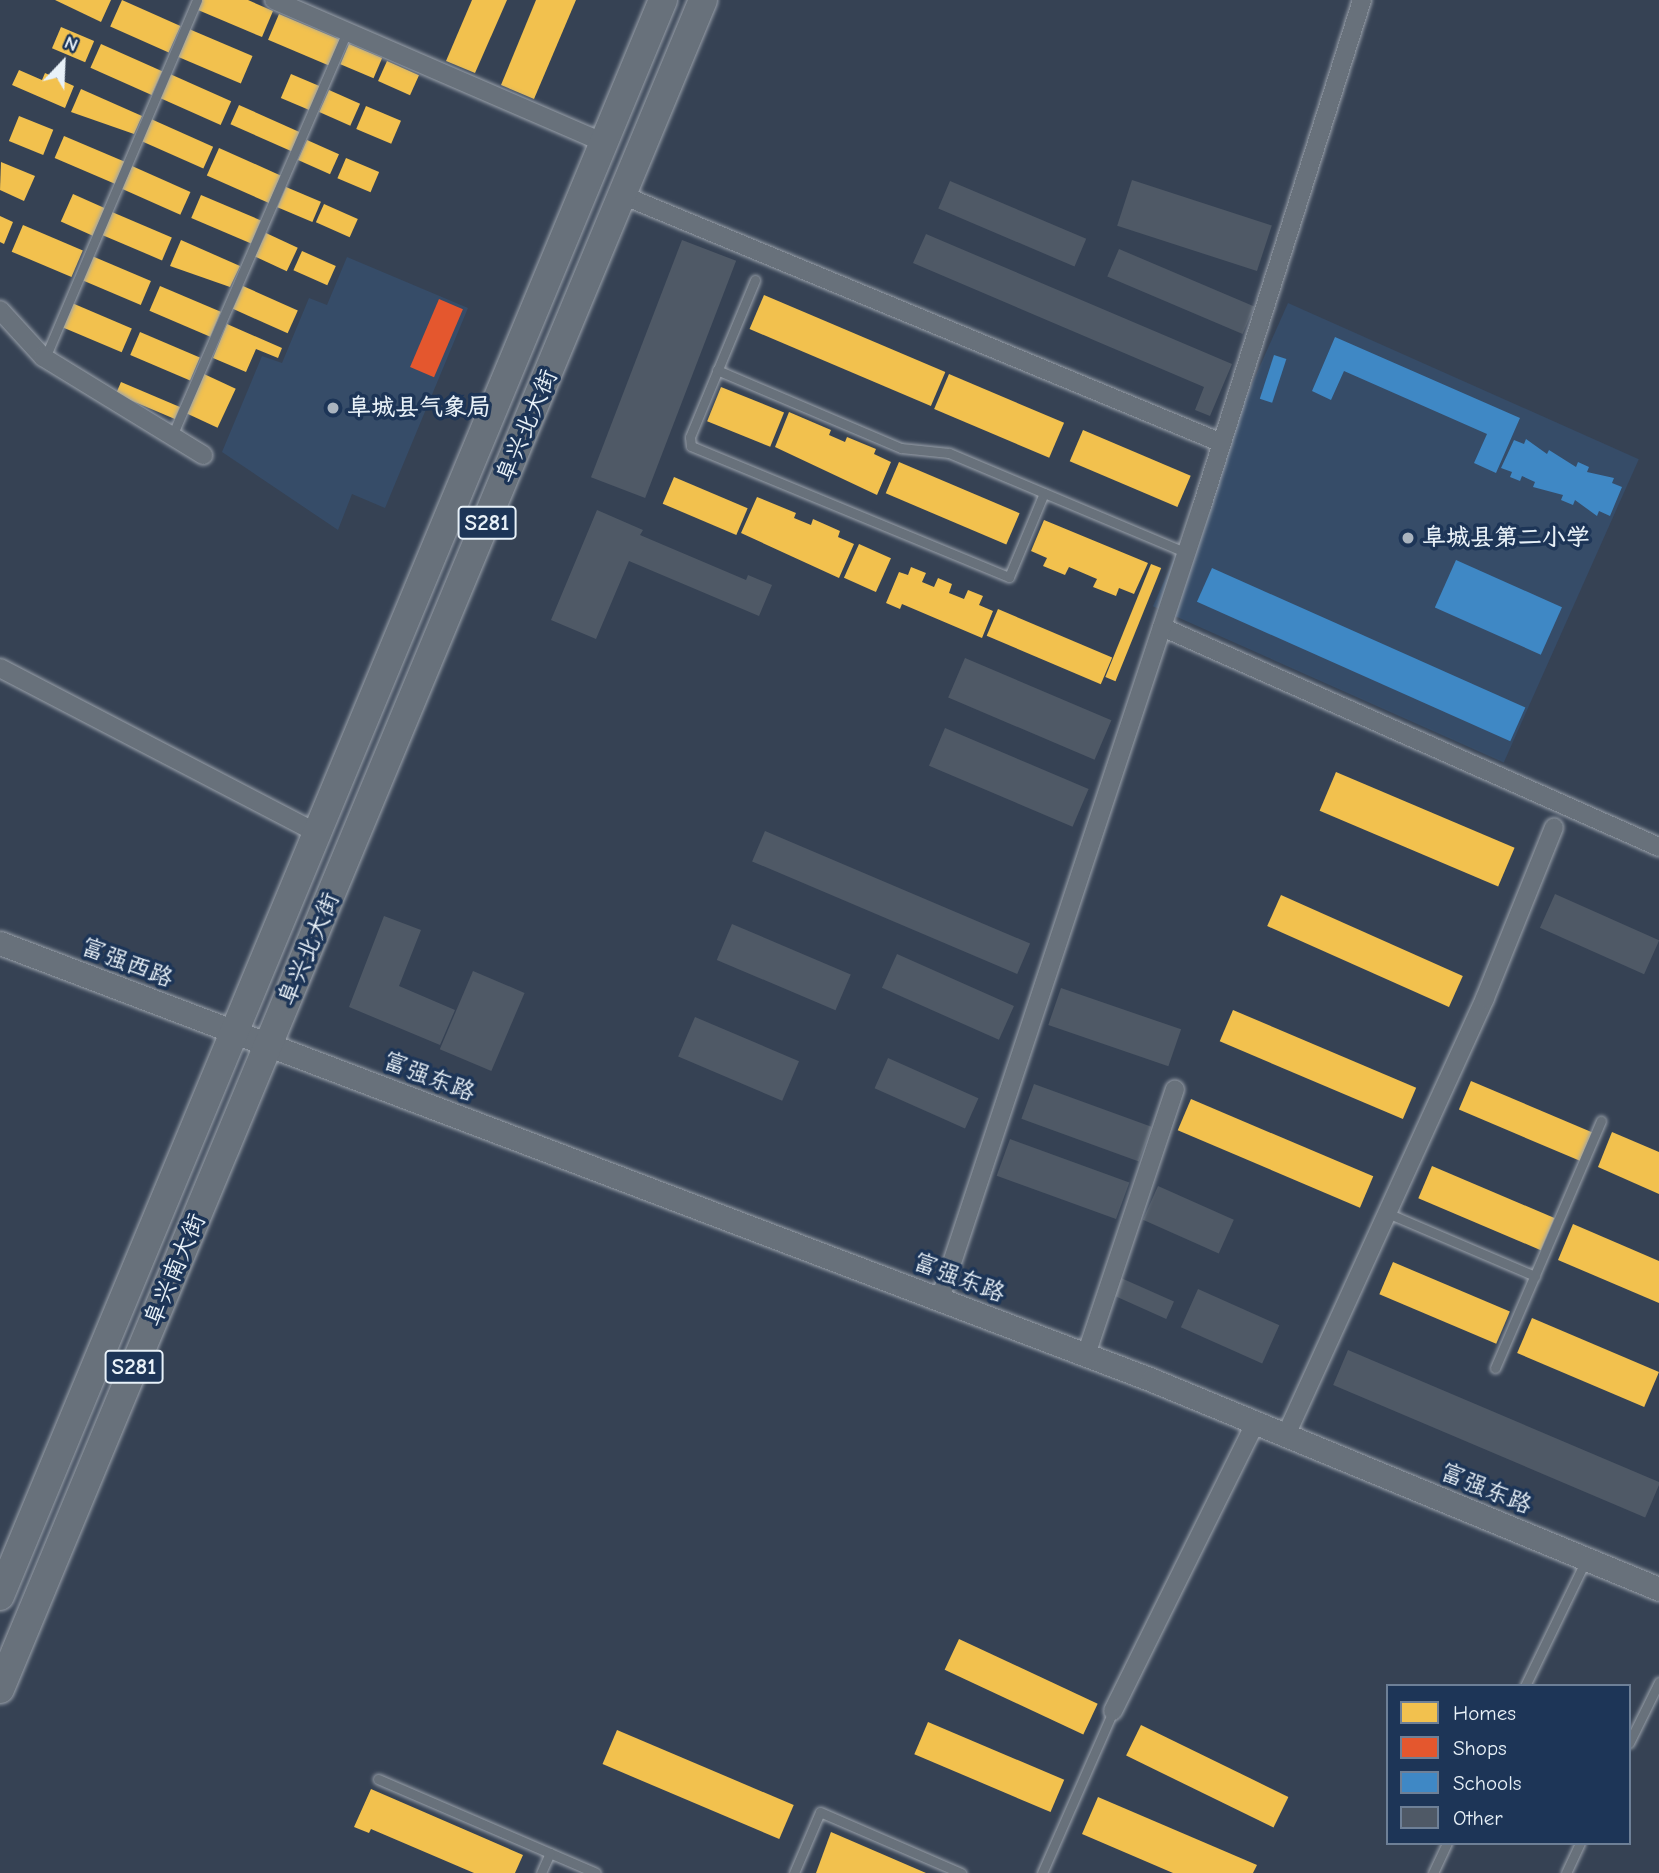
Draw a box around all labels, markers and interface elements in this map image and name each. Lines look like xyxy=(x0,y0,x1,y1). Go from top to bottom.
north arrow xyxy=(28,28,98,98)
text: N xyxy=(61,31,81,56)
street label: 阜兴北大街 xyxy=(490,365,564,487)
place label: 阜城县气象局 xyxy=(347,394,491,422)
marker: 阜城县气象局 xyxy=(325,400,341,416)
road number: S281 xyxy=(457,503,517,542)
place label: 阜城县第二小学 xyxy=(1422,524,1590,552)
marker: 阜城县第二小学 xyxy=(1400,530,1416,546)
street label: 阜兴北大街 xyxy=(272,888,346,1010)
street label: 富强西路 xyxy=(77,932,177,994)
street label: 富强东路 xyxy=(379,1046,479,1108)
street label: 阜兴南大街 xyxy=(138,1209,212,1331)
street label: 富强东路 xyxy=(909,1247,1009,1309)
road number: S281 xyxy=(104,1348,164,1386)
street label: 富强东路 xyxy=(1436,1458,1536,1520)
legend xyxy=(1386,1684,1631,1845)
text: Homes xyxy=(1453,1701,1516,1725)
text: Shops xyxy=(1453,1736,1507,1760)
text: Schools xyxy=(1453,1771,1522,1795)
text: Other xyxy=(1453,1806,1503,1830)

